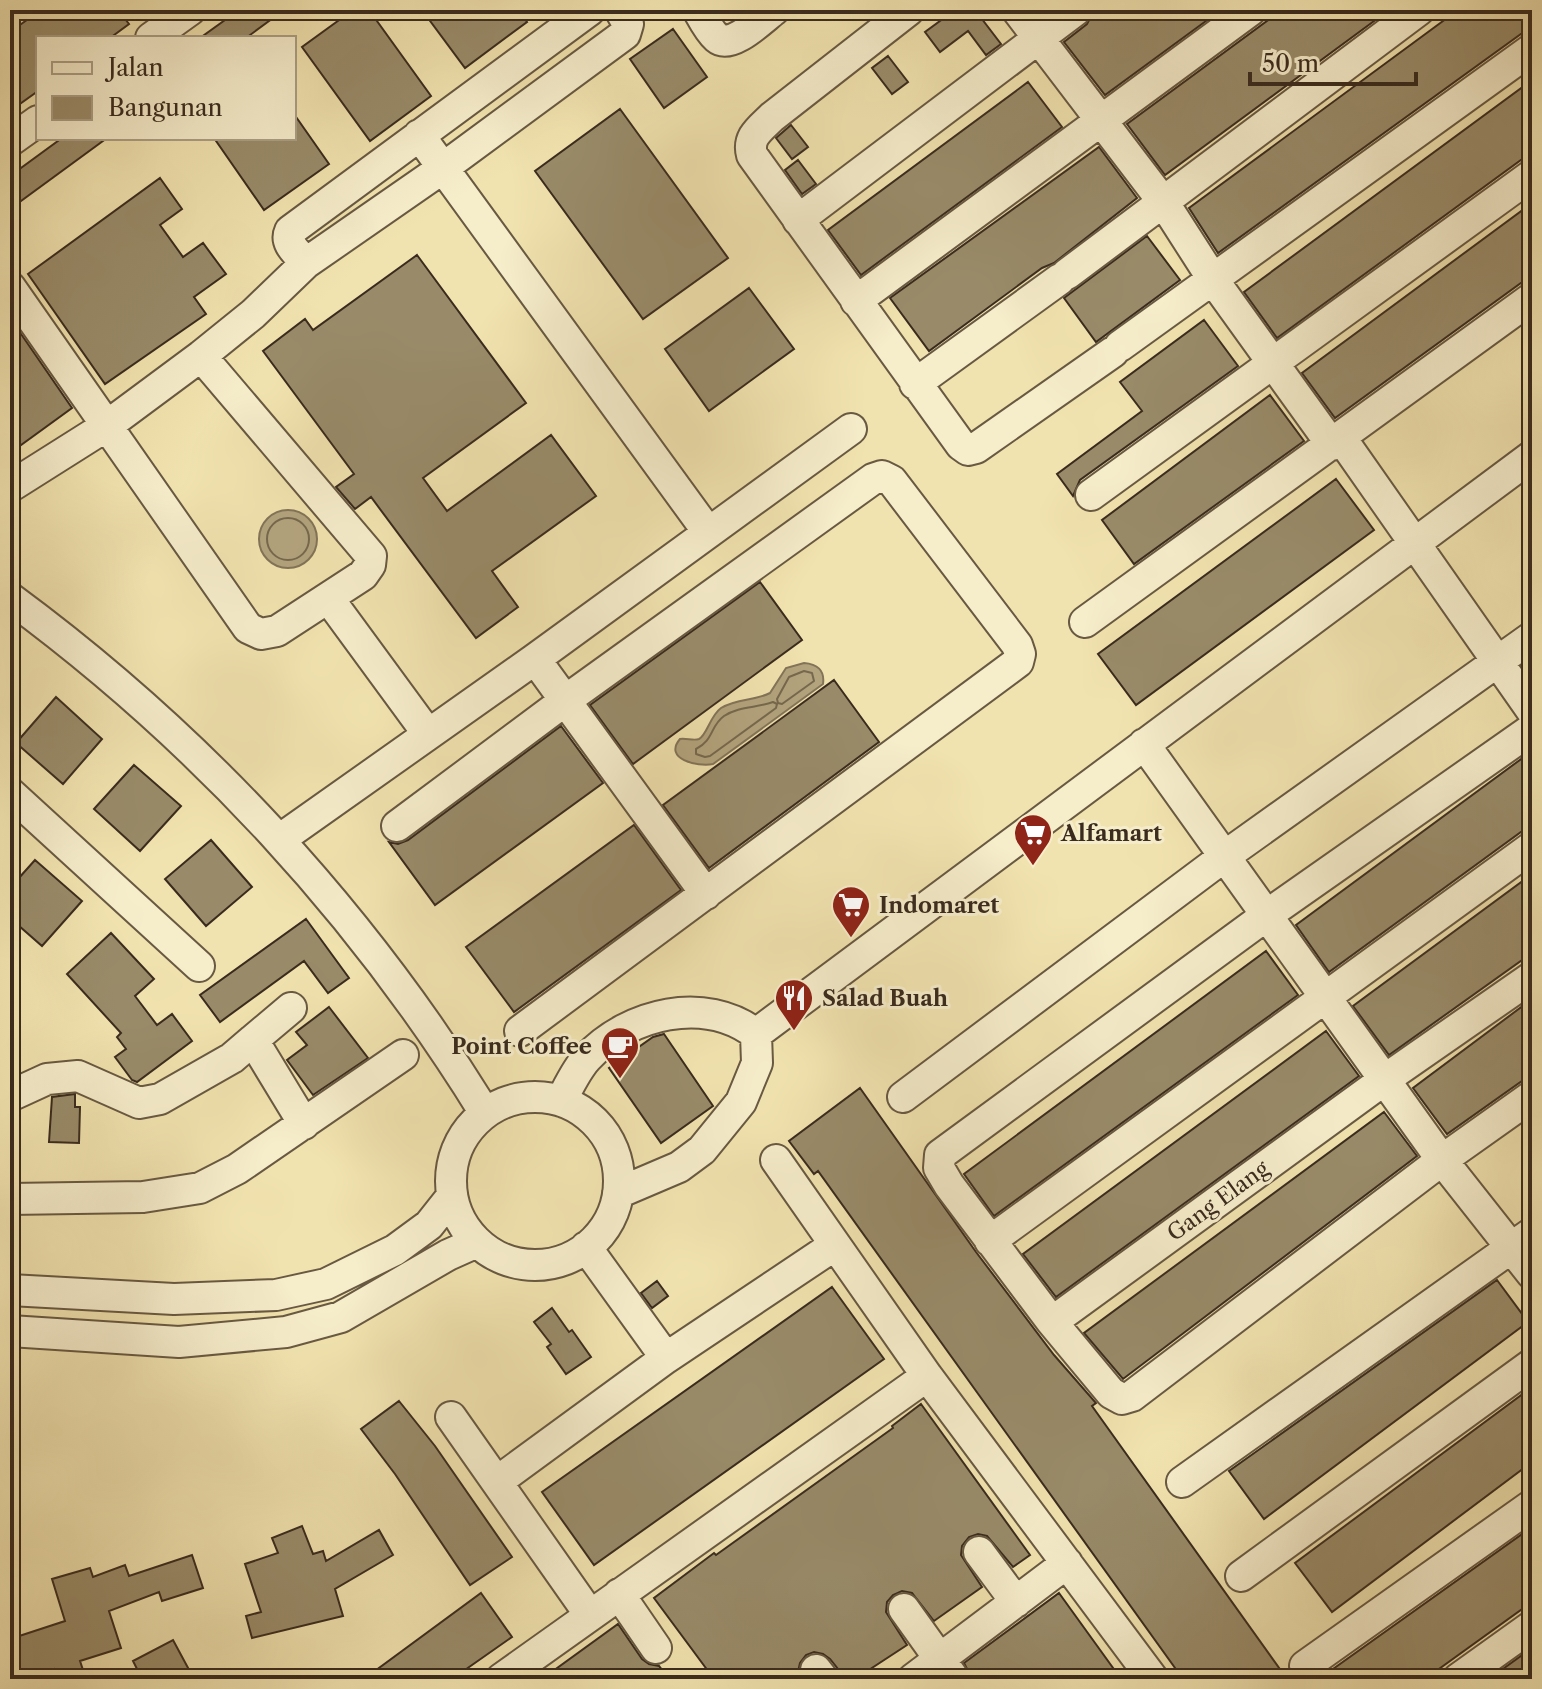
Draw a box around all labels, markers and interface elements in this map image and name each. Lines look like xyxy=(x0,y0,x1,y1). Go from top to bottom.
legend xyxy=(36,36,296,140)
scale bar xyxy=(1250,36,1416,86)
text: 50 m xyxy=(1262,49,1319,78)
text: Jalan xyxy=(104,53,164,82)
text: Bangunan xyxy=(108,93,223,122)
supermarket icon: Alfamart xyxy=(1012,812,1054,867)
place label: Alfamart xyxy=(1060,820,1162,847)
supermarket icon: Indomaret xyxy=(830,884,872,939)
place label: Indomaret xyxy=(879,892,999,919)
restaurant icon: Salad Buah xyxy=(773,977,815,1032)
place label: Salad Buah xyxy=(822,985,948,1012)
cafe icon: Point Coffee xyxy=(599,1025,641,1080)
place label: Point Coffee xyxy=(451,1033,592,1060)
street label: Gang Elang xyxy=(1162,1155,1274,1247)

